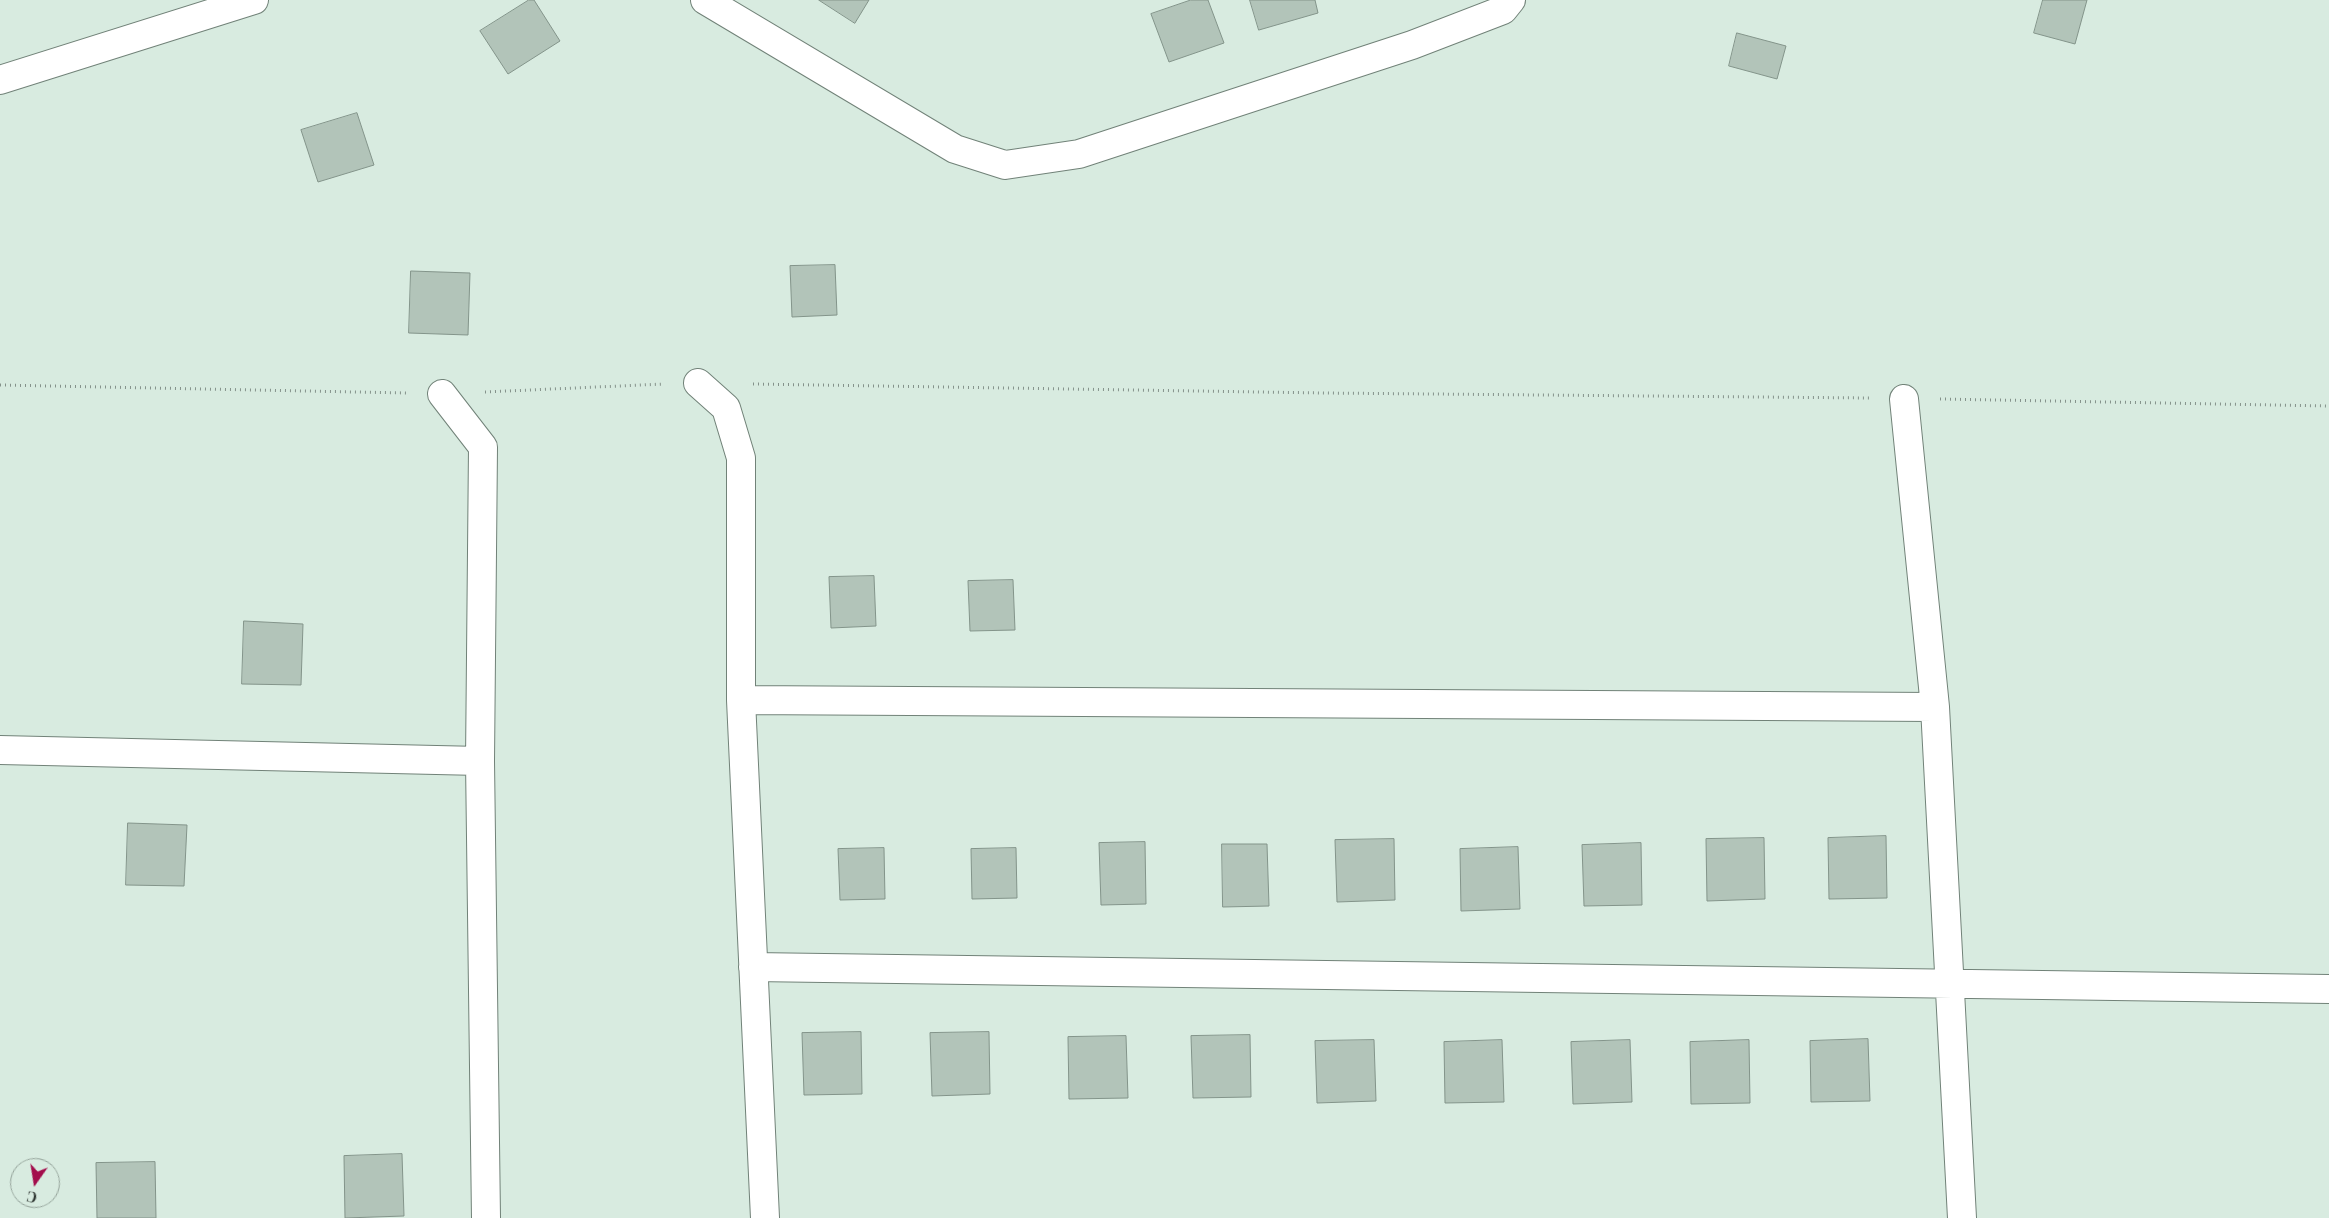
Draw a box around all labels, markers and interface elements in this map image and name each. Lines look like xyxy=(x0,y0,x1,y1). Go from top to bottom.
north arrow xyxy=(10,1158,60,1208)
text: С xyxy=(25,1187,39,1207)

